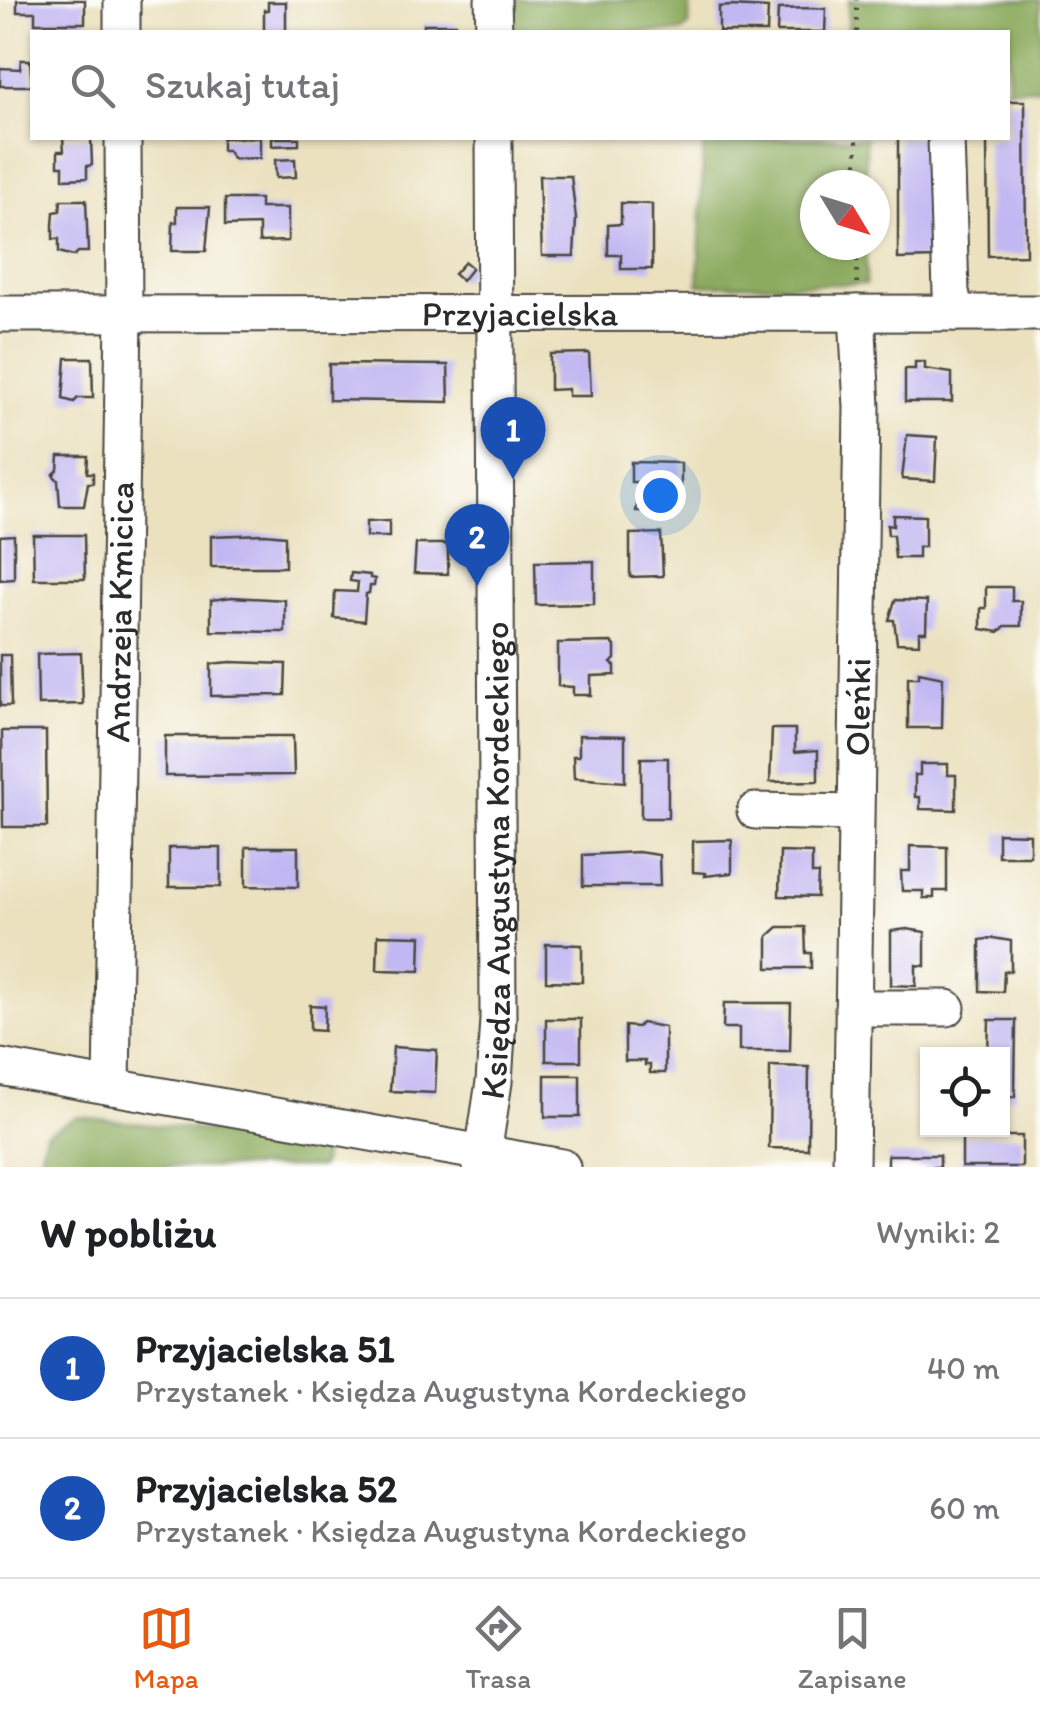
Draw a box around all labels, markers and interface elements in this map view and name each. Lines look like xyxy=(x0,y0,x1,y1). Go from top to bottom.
search box xyxy=(30,30,1010,140)
icon: search xyxy=(65,58,120,113)
text: Szukaj tutaj xyxy=(145,62,340,108)
north arrow xyxy=(800,170,890,260)
street label: Przyjacielska xyxy=(422,292,618,335)
pin: 1 xyxy=(480,396,546,479)
your location xyxy=(635,470,686,521)
street label: Andrzeja Kmicica xyxy=(96,481,142,743)
pin: 2 xyxy=(444,504,510,586)
street label: Księdza Augustyna Kordeckiego xyxy=(471,621,519,1102)
street label: Oleńki xyxy=(836,657,879,757)
map controls xyxy=(920,1047,1010,1137)
button: locate xyxy=(920,1047,1010,1137)
text: W pobliżu xyxy=(40,1207,216,1258)
text: Wyniki: 2 xyxy=(876,1213,1000,1251)
text: Przyjacielska 51 xyxy=(135,1326,395,1372)
text: 1 xyxy=(65,1349,80,1387)
text: 40 m xyxy=(927,1349,1000,1387)
text: Przystanek · Księdza Augustyna Kordeckiego xyxy=(135,1372,747,1410)
text: Przyjacielska 52 xyxy=(135,1466,397,1512)
text: 2 xyxy=(64,1489,81,1527)
text: 60 m xyxy=(929,1489,1000,1527)
text: Przystanek · Księdza Augustyna Kordeckiego xyxy=(135,1512,747,1550)
tab: Mapa xyxy=(133,1601,199,1695)
tab: Trasa xyxy=(465,1601,531,1695)
tab: Zapisane xyxy=(798,1601,907,1695)

